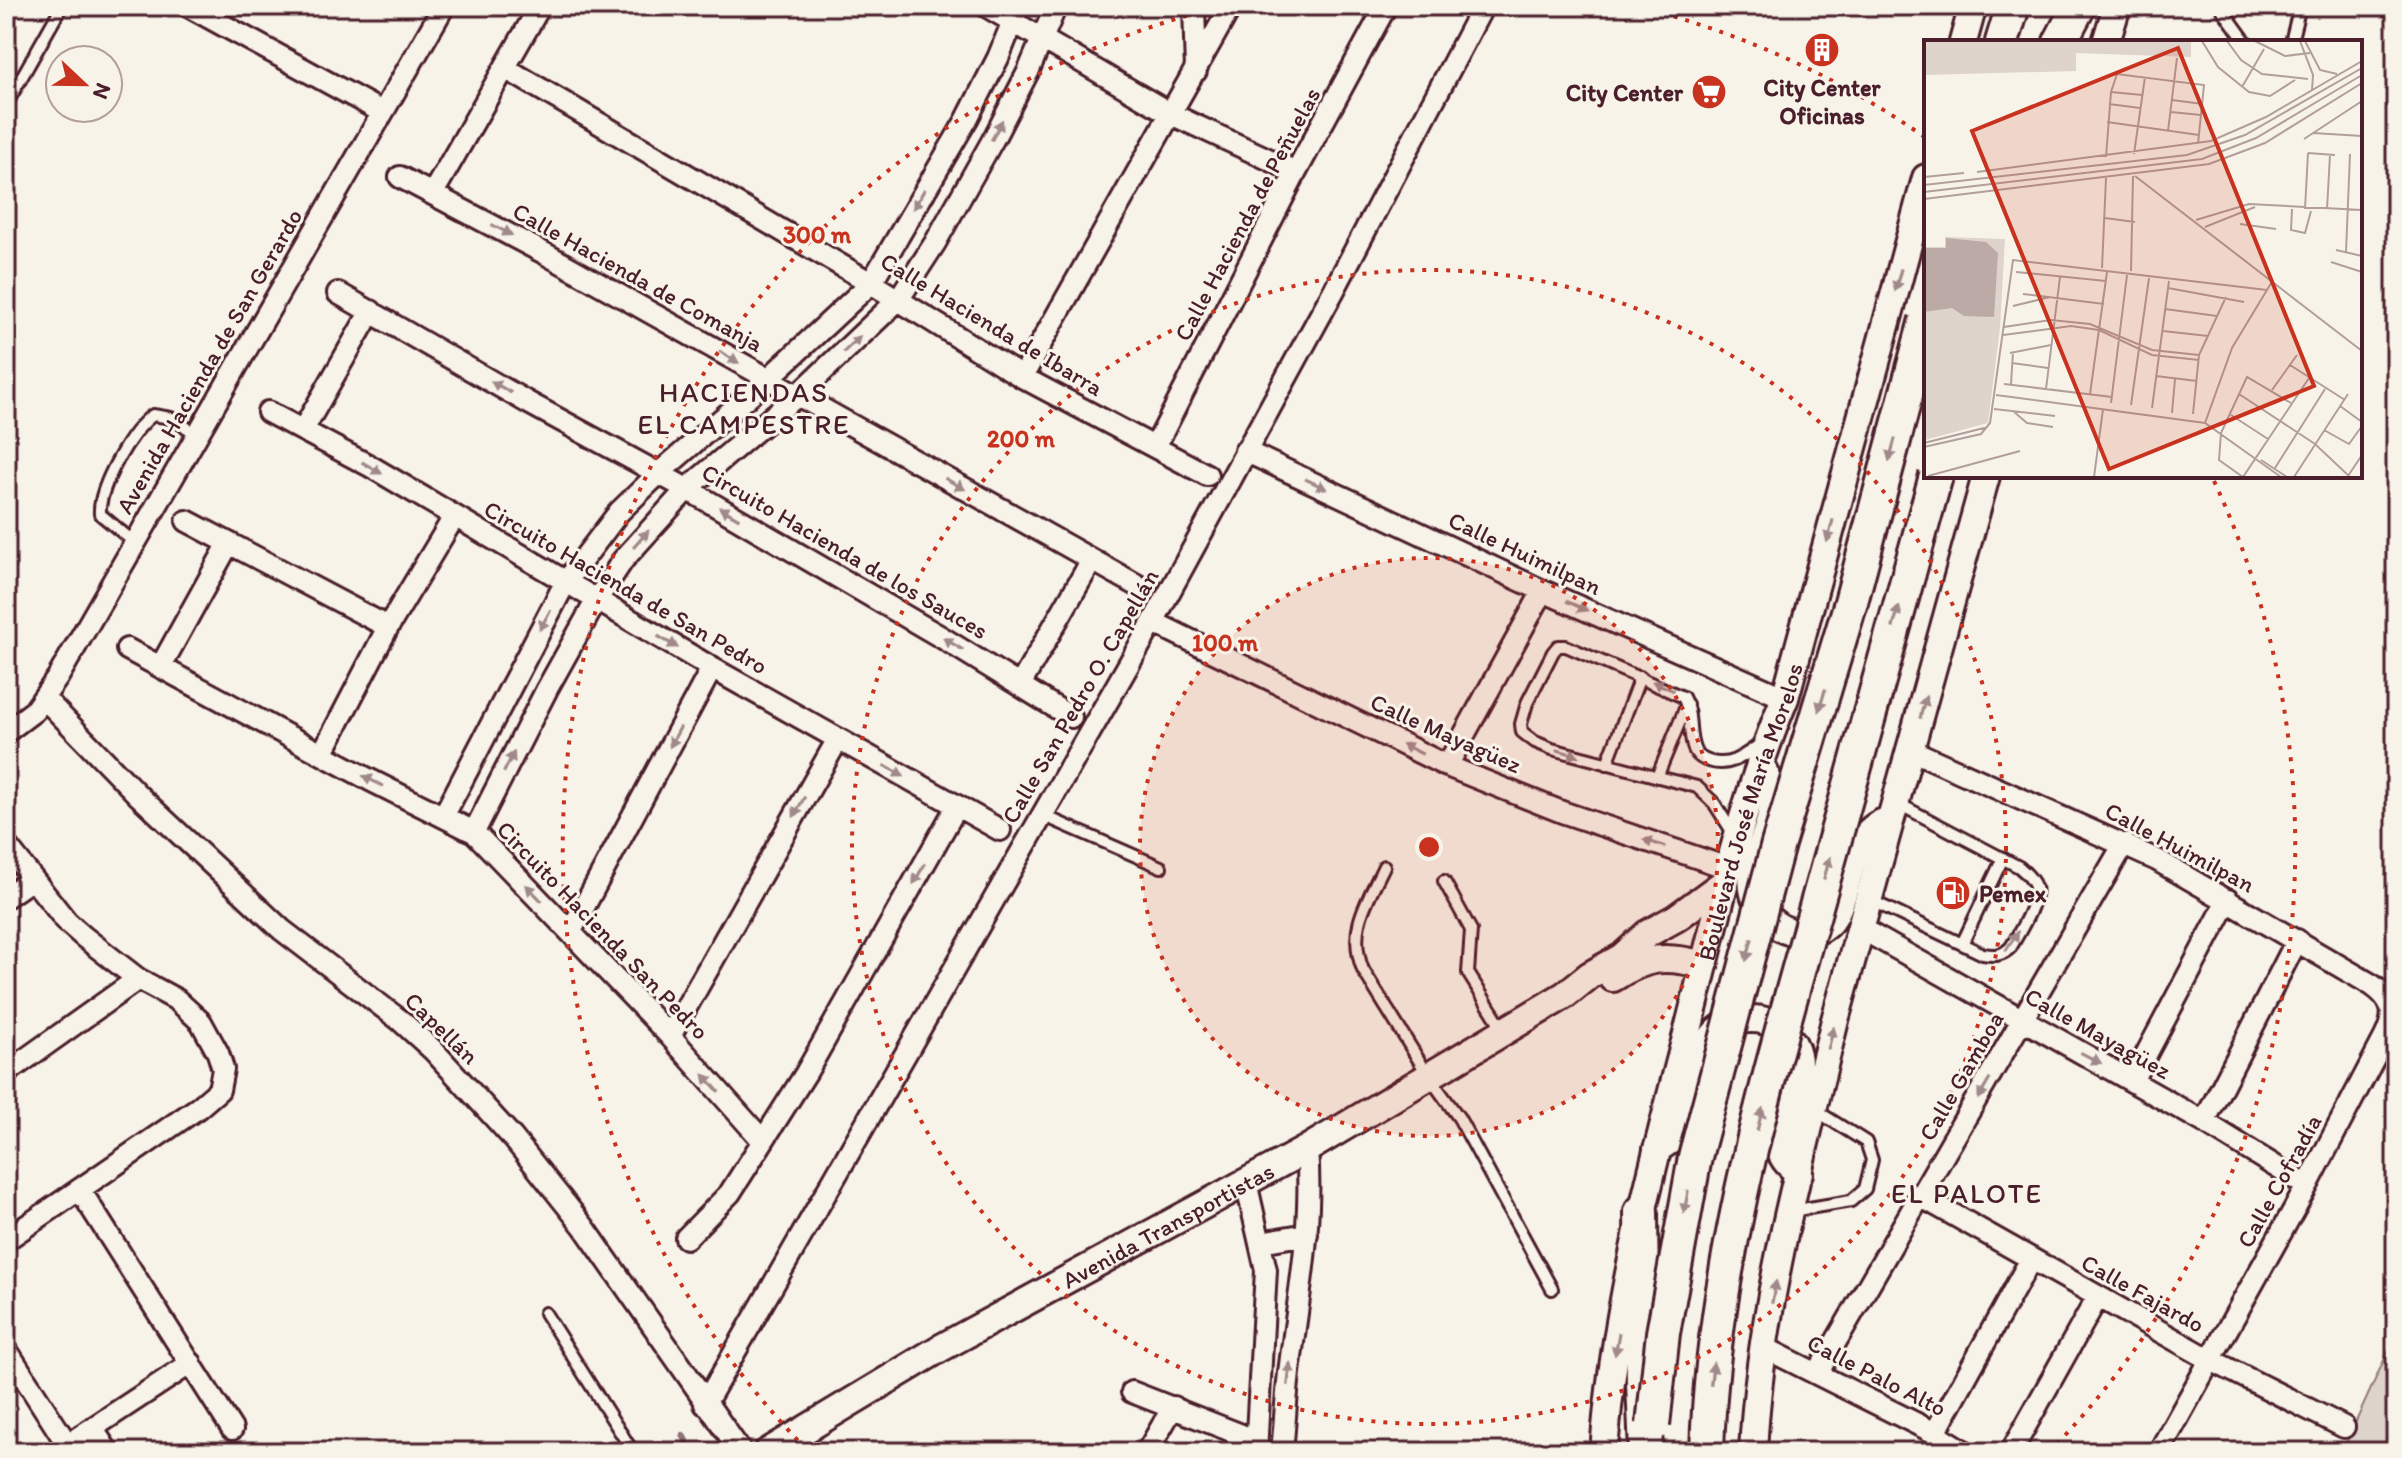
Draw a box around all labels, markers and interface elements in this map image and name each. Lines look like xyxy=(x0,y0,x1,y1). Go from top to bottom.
building icon: City Center Oficinas xyxy=(1803,31,1841,69)
inset map xyxy=(1924,40,2362,478)
north arrow xyxy=(44,44,124,124)
supermarket icon: City Center xyxy=(1690,73,1728,111)
place label: City Center Oficinas xyxy=(1763,73,1882,130)
place label: City Center xyxy=(1566,78,1684,108)
text: N xyxy=(87,79,117,103)
street label: Calle Hacienda de Peñuelas xyxy=(1168,82,1326,346)
one-way arrow xyxy=(991,119,1004,142)
one-way arrow xyxy=(912,188,926,211)
street label: Calle Hacienda de Comanja xyxy=(508,196,769,358)
street label: Avenida Hacienda de San Gerardo xyxy=(110,203,308,519)
text: 300 m xyxy=(783,220,852,249)
one-way arrow xyxy=(490,223,513,237)
street label: Calle Hacienda de Ibarra xyxy=(875,246,1109,402)
one-way arrow xyxy=(1892,267,1904,292)
one-way arrow xyxy=(842,335,861,353)
one-way arrow xyxy=(717,350,740,364)
district label: HACIENDAS EL CAMPESTRE xyxy=(637,375,851,441)
one-way arrow xyxy=(490,380,512,394)
text: 200 m xyxy=(987,424,1056,453)
one-way arrow xyxy=(1885,437,1897,462)
street label: Circuito Hacienda de los Sauces xyxy=(697,457,993,645)
one-way arrow xyxy=(360,461,383,475)
one-way arrow xyxy=(944,477,967,491)
one-way arrow xyxy=(1304,478,1327,491)
street label: Circuito Hacienda de San Pedro xyxy=(479,494,773,680)
street label: Calle Huimilpan xyxy=(1444,505,1606,601)
one-way arrow xyxy=(717,506,740,520)
one-way arrow xyxy=(1823,519,1836,543)
one-way arrow xyxy=(632,530,649,550)
street label: Calle San Pedro O. Capellán xyxy=(995,563,1165,828)
one-way arrow xyxy=(1565,600,1589,613)
one-way arrow xyxy=(1891,605,1903,630)
one-way arrow xyxy=(539,608,552,631)
text: 100 m xyxy=(1192,628,1259,657)
one-way arrow xyxy=(657,635,679,649)
one-way arrow xyxy=(942,638,964,652)
street label: Boulevard José María Morelos xyxy=(1691,660,1808,964)
one-way arrow xyxy=(1651,680,1675,693)
street label: Calle Mayagüez xyxy=(1366,687,1526,779)
one-way arrow xyxy=(1815,689,1828,713)
one-way arrow xyxy=(1917,694,1929,719)
one-way arrow xyxy=(669,725,682,748)
one-way arrow xyxy=(1401,742,1424,756)
one-way arrow xyxy=(1556,748,1581,760)
one-way arrow xyxy=(503,751,516,774)
one-way arrow xyxy=(883,763,905,777)
one-way arrow xyxy=(362,775,385,788)
one-way arrow xyxy=(792,795,806,818)
street label: Calle Huimilpan xyxy=(2100,795,2260,899)
street label: Circuito Hacienda San Pedro xyxy=(491,815,715,1045)
centre of rings xyxy=(1415,833,1443,861)
one-way arrow xyxy=(1642,837,1666,849)
one-way arrow xyxy=(1821,855,1834,879)
one-way arrow xyxy=(912,863,926,885)
fuel station icon: Pemex xyxy=(1934,874,1972,912)
place label: Pemex xyxy=(1979,879,2047,908)
one-way arrow xyxy=(525,884,544,903)
one-way arrow xyxy=(2005,930,2019,952)
one-way arrow xyxy=(1743,937,1755,962)
street label: Calle Mayagüez xyxy=(2020,981,2176,1085)
street label: Capellán xyxy=(399,986,485,1071)
street label: Calle Gamboa xyxy=(1912,1006,2010,1146)
one-way arrow xyxy=(1825,1025,1837,1050)
one-way arrow xyxy=(2080,1051,2102,1065)
one-way arrow xyxy=(703,1073,721,1092)
one-way arrow xyxy=(1977,1078,1991,1100)
one-way arrow xyxy=(1754,1106,1766,1131)
street label: Calle Cofradía xyxy=(2230,1109,2328,1253)
street label: Avenida Transportistas xyxy=(1057,1155,1279,1294)
district label: EL PALOTE xyxy=(1891,1176,2043,1210)
one-way arrow xyxy=(1679,1190,1692,1215)
street label: Calle Fajardo xyxy=(2076,1247,2210,1339)
one-way arrow xyxy=(1768,1279,1780,1304)
street label: Calle Palo Alto xyxy=(1803,1328,1951,1422)
one-way arrow xyxy=(1611,1332,1623,1357)
one-way arrow xyxy=(1282,1361,1295,1386)
one-way arrow xyxy=(1706,1361,1719,1386)

